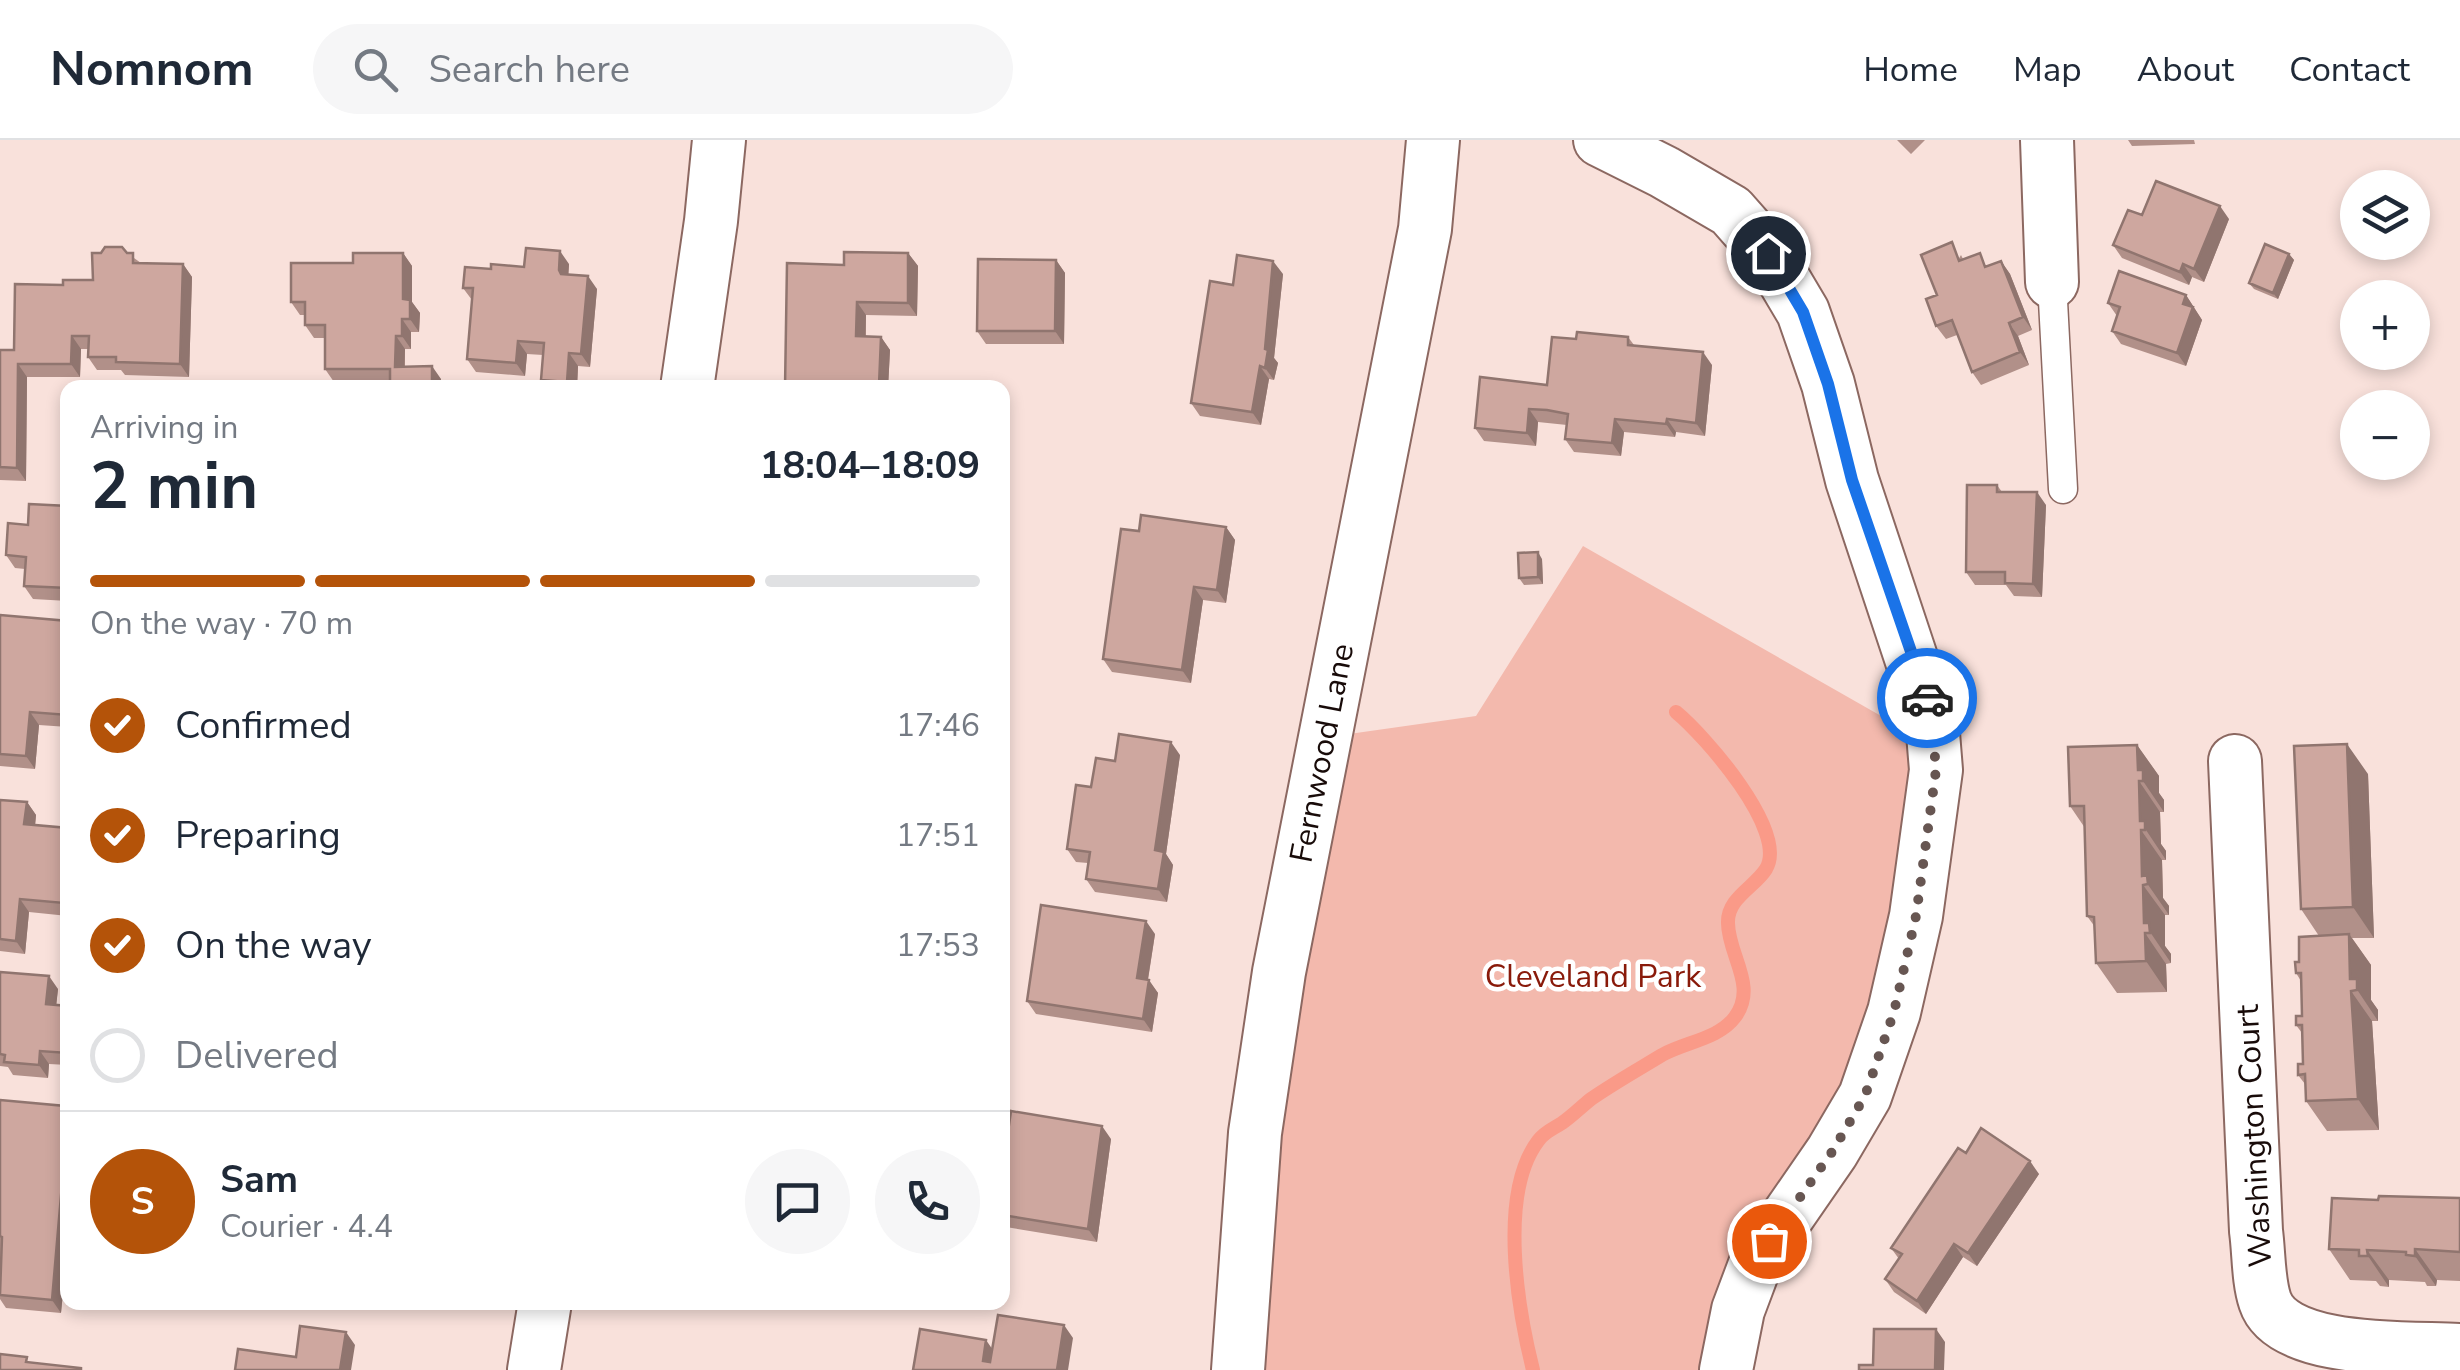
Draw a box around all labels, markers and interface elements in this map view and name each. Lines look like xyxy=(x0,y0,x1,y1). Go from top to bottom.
search box xyxy=(313,24,1013,114)
text: Nomnom xyxy=(50,36,253,102)
icon: search xyxy=(348,42,403,97)
text: Search here xyxy=(428,44,630,95)
text: Home xyxy=(1863,46,1958,93)
text: Map xyxy=(2013,46,2082,93)
text: About xyxy=(2137,46,2234,93)
text: Contact xyxy=(2289,46,2410,93)
map controls xyxy=(2340,170,2430,480)
button: layers xyxy=(2340,170,2430,260)
pin xyxy=(1726,211,1811,296)
icon: home xyxy=(1741,226,1796,281)
button: + xyxy=(2340,280,2430,370)
button: − xyxy=(2340,390,2430,480)
text: Arriving in xyxy=(90,406,238,449)
text: 18:04–18:09 xyxy=(760,440,980,491)
text: 2 min xyxy=(90,442,258,531)
text: On the way · 70 m xyxy=(90,602,353,645)
street label: Fernwood Lane xyxy=(1280,640,1364,866)
courier xyxy=(1877,648,1977,748)
icon: car xyxy=(1900,671,1955,726)
icon: check xyxy=(90,698,145,753)
text: Confirmed xyxy=(175,700,352,751)
text: 17:46 xyxy=(896,704,980,747)
icon: check xyxy=(90,808,145,863)
text: Preparing xyxy=(175,810,341,861)
text: 17:51 xyxy=(896,814,980,857)
icon: check xyxy=(90,918,145,973)
text: On the way xyxy=(175,920,371,971)
text: 17:53 xyxy=(896,924,980,967)
park label: Cleveland Park xyxy=(1485,955,1702,998)
street label: Washington Court xyxy=(2226,1003,2282,1269)
text: Delivered xyxy=(175,1030,339,1081)
button: chat xyxy=(745,1149,850,1254)
button: phone xyxy=(875,1149,980,1254)
text: Sam xyxy=(220,1154,298,1205)
text: S xyxy=(131,1176,154,1227)
pin xyxy=(1727,1199,1812,1284)
text: Courier · 4.4 xyxy=(220,1205,393,1248)
icon: bag xyxy=(1742,1214,1797,1269)

